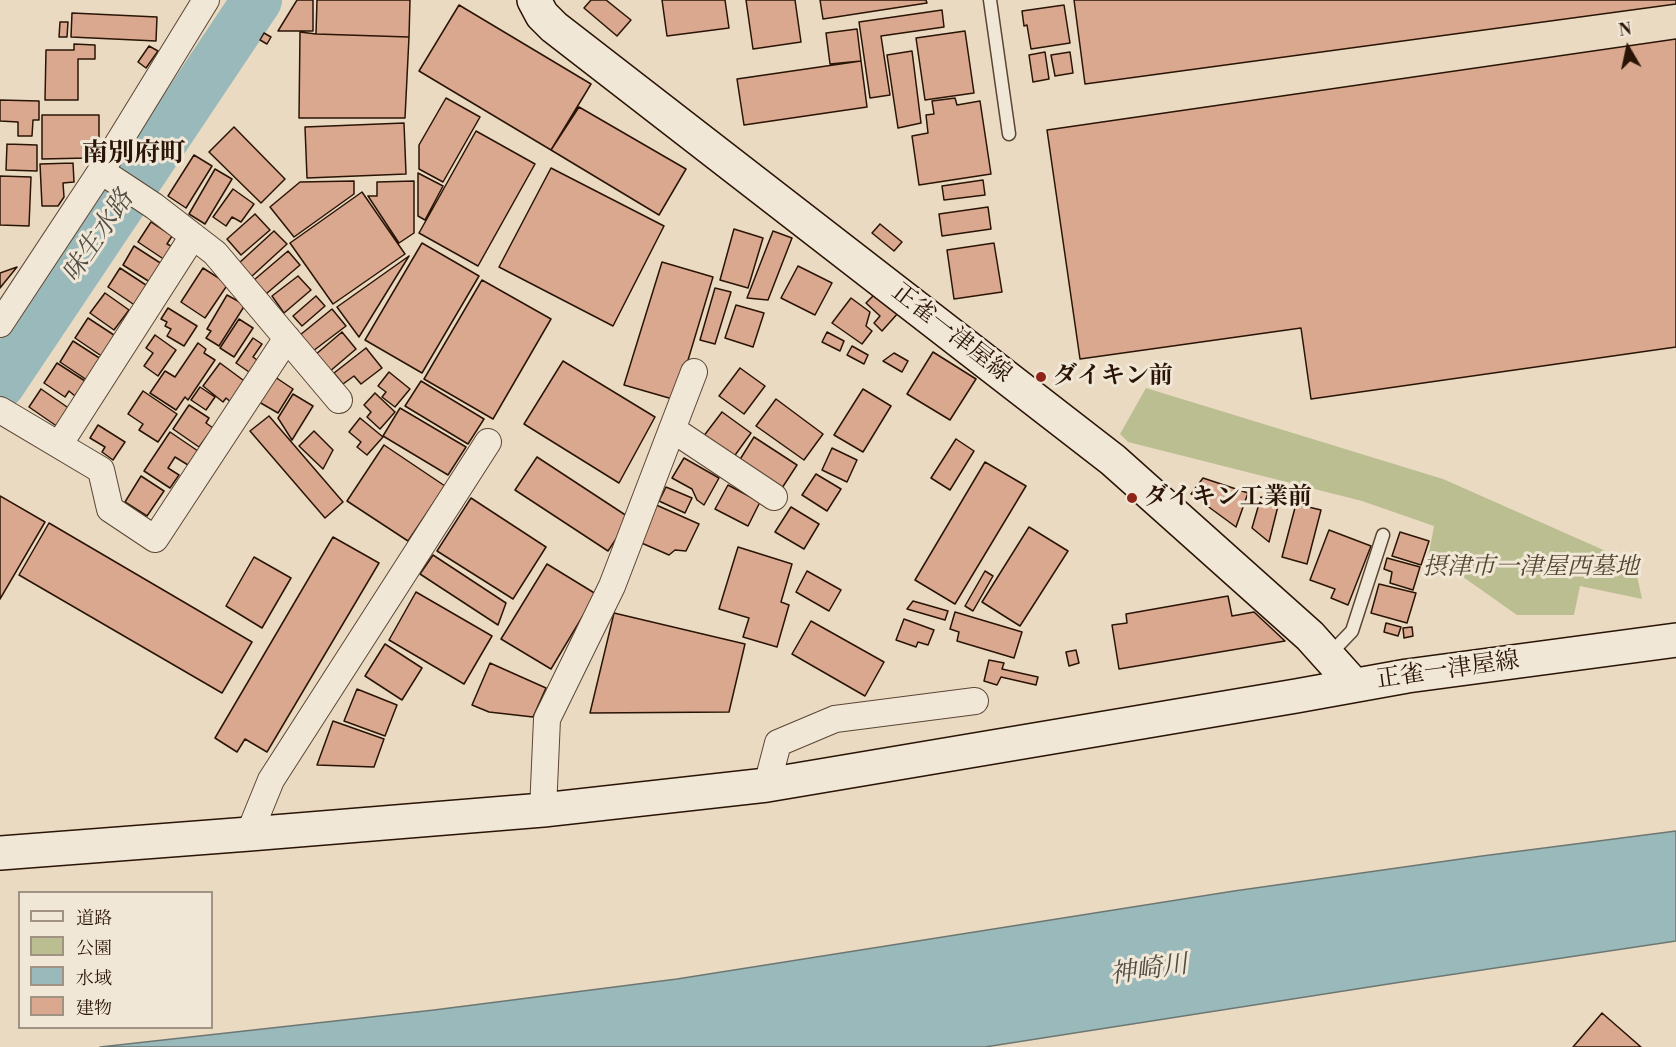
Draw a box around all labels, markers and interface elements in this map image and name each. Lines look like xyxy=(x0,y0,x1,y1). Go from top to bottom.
north arrow xyxy=(1598,18,1658,78)
text: N xyxy=(1617,19,1633,41)
district label: 南別府町 xyxy=(82,139,186,171)
water label: 味生水路 xyxy=(57,185,141,289)
street label: 正雀一津屋線 xyxy=(885,278,1017,390)
place label: ダイキン前 xyxy=(1053,363,1173,391)
marker: ダイキン前 xyxy=(1034,370,1048,384)
place label: ダイキン工業前 xyxy=(1144,484,1312,512)
marker: ダイキン工業前 xyxy=(1125,491,1139,505)
park label: 摂津市一津屋西墓地 xyxy=(1423,554,1639,582)
street label: 正雀一津屋線 xyxy=(1375,647,1521,695)
legend xyxy=(18,891,213,1029)
text: 道路 xyxy=(76,907,112,930)
text: 公園 xyxy=(76,937,112,960)
water label: 神崎川 xyxy=(1108,950,1190,992)
text: 水域 xyxy=(76,967,112,990)
text: 建物 xyxy=(76,997,112,1020)

